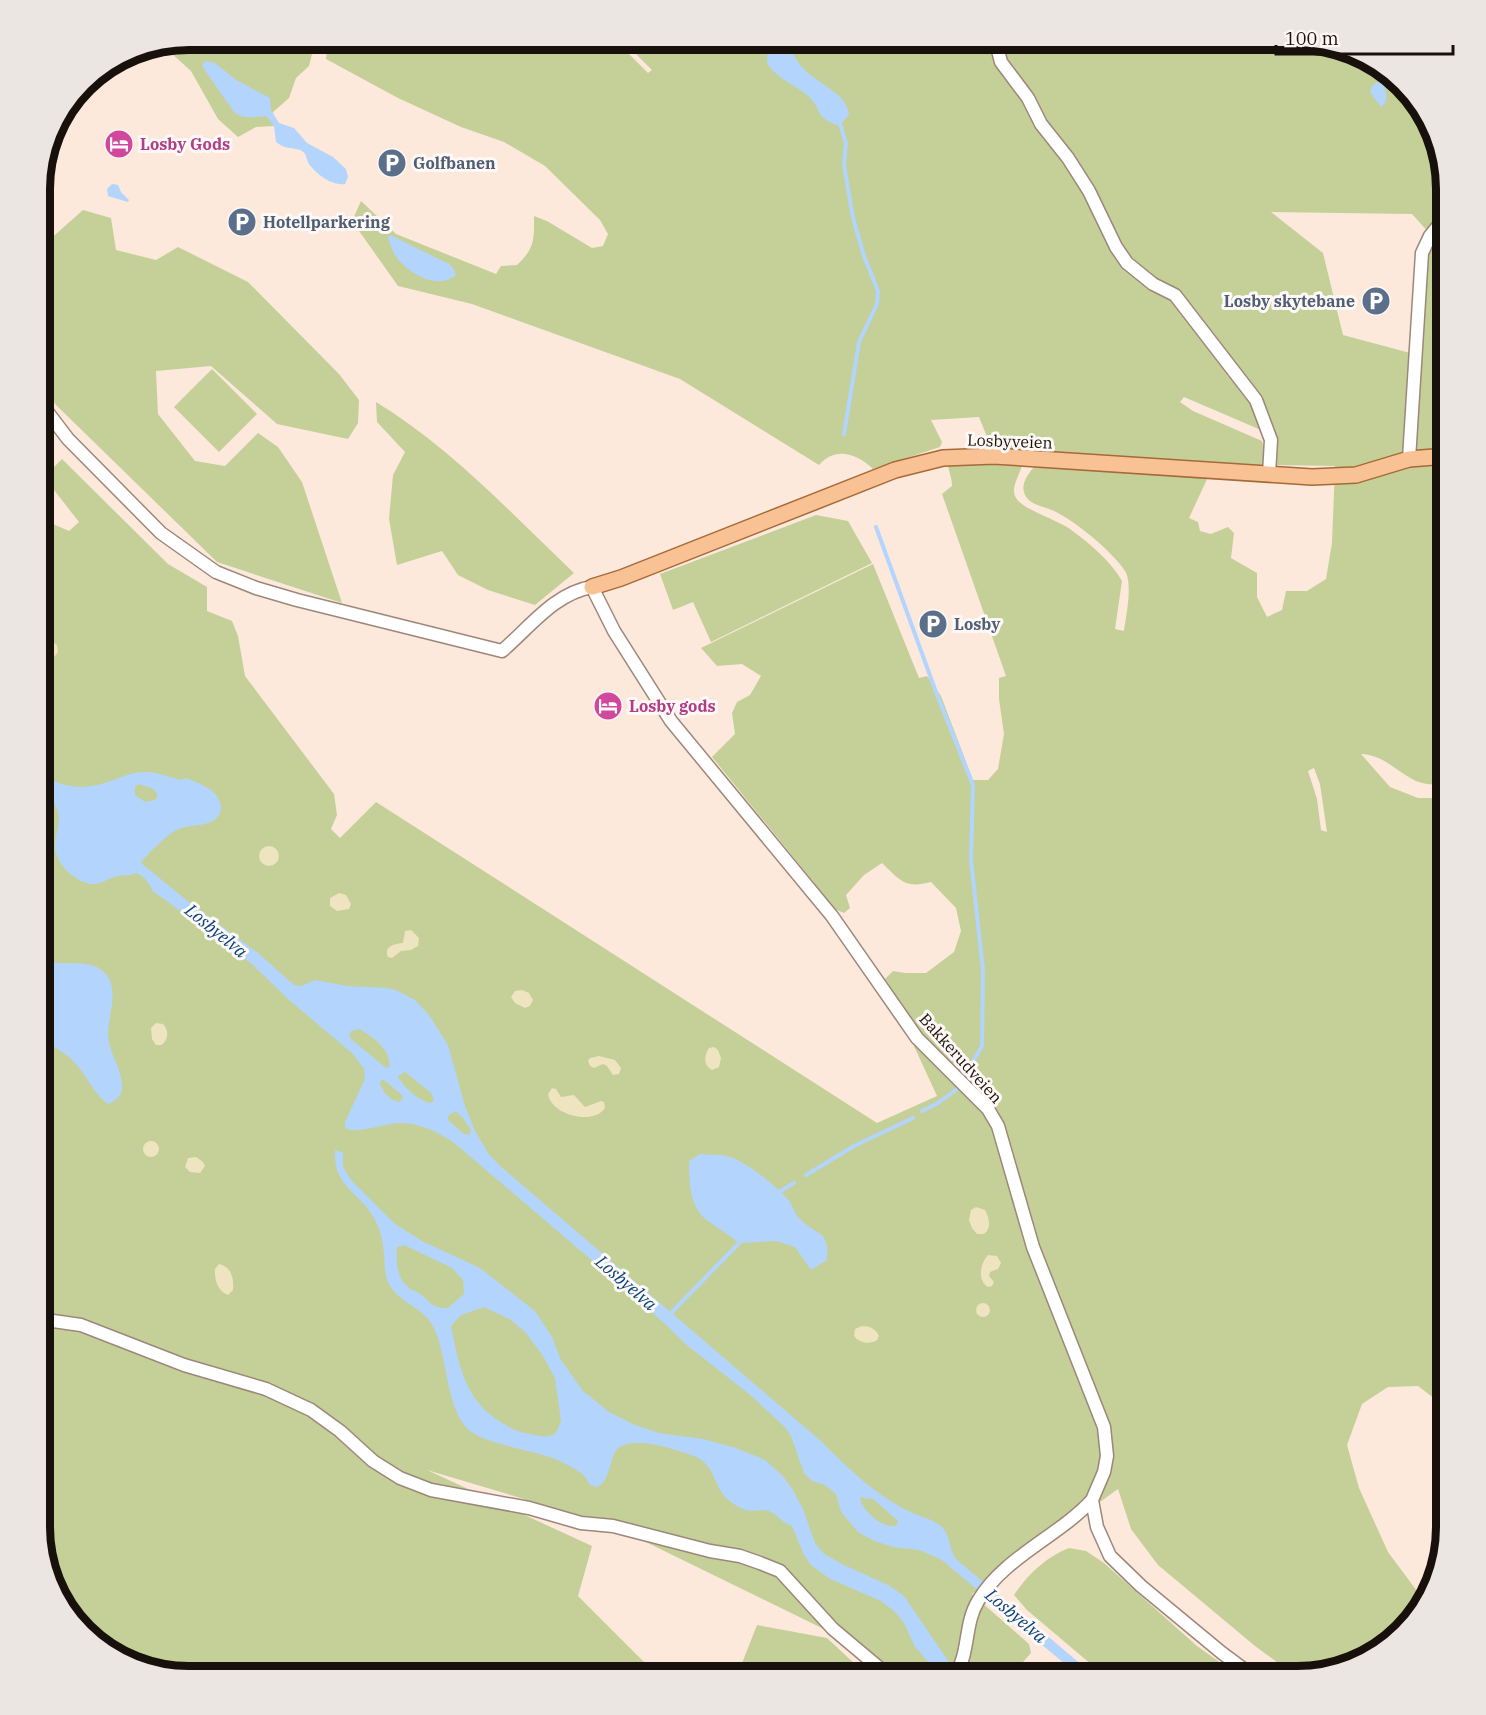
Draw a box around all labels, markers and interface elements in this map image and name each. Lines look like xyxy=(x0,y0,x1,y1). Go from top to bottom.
scale bar xyxy=(1276,18,1453,56)
text: 100 m xyxy=(1285,27,1339,50)
hotel icon: Losby Gods xyxy=(103,128,135,160)
place label: Losby Gods xyxy=(140,134,230,154)
parking icon: Golfbanen xyxy=(376,147,408,179)
place label: Golfbanen xyxy=(413,153,496,173)
parking icon: Hotellparkering xyxy=(226,206,258,238)
place label: Hotellparkering xyxy=(263,212,391,232)
parking icon: Losby skytebane xyxy=(1360,285,1392,317)
place label: Losby skytebane xyxy=(1224,291,1355,311)
street label: Losbyveien xyxy=(967,430,1053,452)
parking icon: Losby xyxy=(917,608,949,640)
place label: Losby xyxy=(954,614,1001,634)
hotel icon: Losby gods xyxy=(592,690,624,722)
place label: Losby gods xyxy=(629,696,716,716)
water label: Losbyelva xyxy=(180,898,252,963)
street label: Bakkerudveien xyxy=(915,1009,1007,1107)
water label: Losbyelva xyxy=(590,1249,662,1316)
water label: Losbyelva xyxy=(980,1583,1052,1648)

